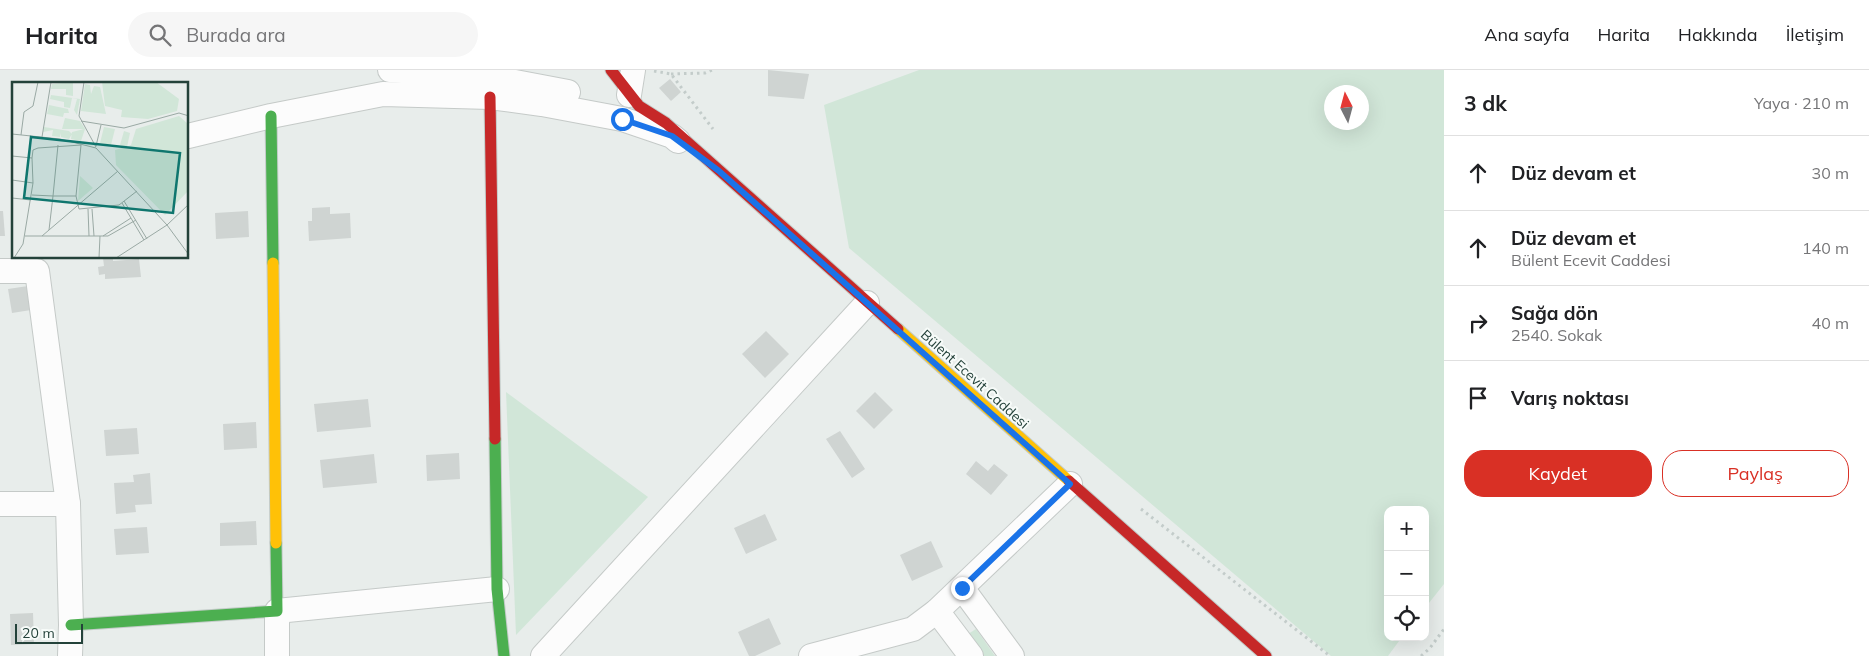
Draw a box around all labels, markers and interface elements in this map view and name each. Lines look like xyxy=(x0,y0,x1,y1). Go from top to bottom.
search box xyxy=(128,12,478,57)
text: Harita xyxy=(25,20,98,50)
icon: search xyxy=(146,21,174,49)
text: Burada ara xyxy=(186,23,286,47)
text: Ana sayfa xyxy=(1484,23,1570,46)
text: Harita xyxy=(1598,23,1650,46)
text: Hakkında xyxy=(1678,23,1758,46)
text: İletişim xyxy=(1786,23,1844,46)
inset map xyxy=(12,82,189,259)
north arrow xyxy=(1324,85,1369,130)
text: 3 dk xyxy=(1464,90,1507,116)
text: Yaya · 210 m xyxy=(1754,93,1849,113)
route start xyxy=(611,108,634,131)
icon: ahead xyxy=(1464,159,1492,187)
text: Düz devam et xyxy=(1511,161,1636,185)
text: 30 m xyxy=(1812,163,1849,183)
text: Düz devam et xyxy=(1511,226,1636,250)
icon: ahead xyxy=(1464,234,1492,262)
text: 140 m xyxy=(1802,238,1849,258)
text: Bülent Ecevit Caddesi xyxy=(1511,250,1671,270)
text: Sağa dön xyxy=(1511,301,1598,325)
icon: right xyxy=(1464,309,1492,337)
text: 40 m xyxy=(1812,313,1849,333)
text: 2540. Sokak xyxy=(1511,325,1602,345)
street label: Bülent Ecevit Caddesi xyxy=(917,326,1033,432)
icon: arrive xyxy=(1464,384,1492,412)
text: Varış noktası xyxy=(1511,386,1629,410)
button: Kaydet xyxy=(1464,450,1652,497)
button: Paylaş xyxy=(1662,450,1849,497)
map controls xyxy=(1384,506,1429,641)
button: + xyxy=(1384,506,1429,551)
button: − xyxy=(1384,551,1429,596)
route end xyxy=(951,577,974,600)
button: locate xyxy=(1384,596,1429,641)
scale bar xyxy=(15,621,82,644)
text: 20 m xyxy=(22,624,55,642)

